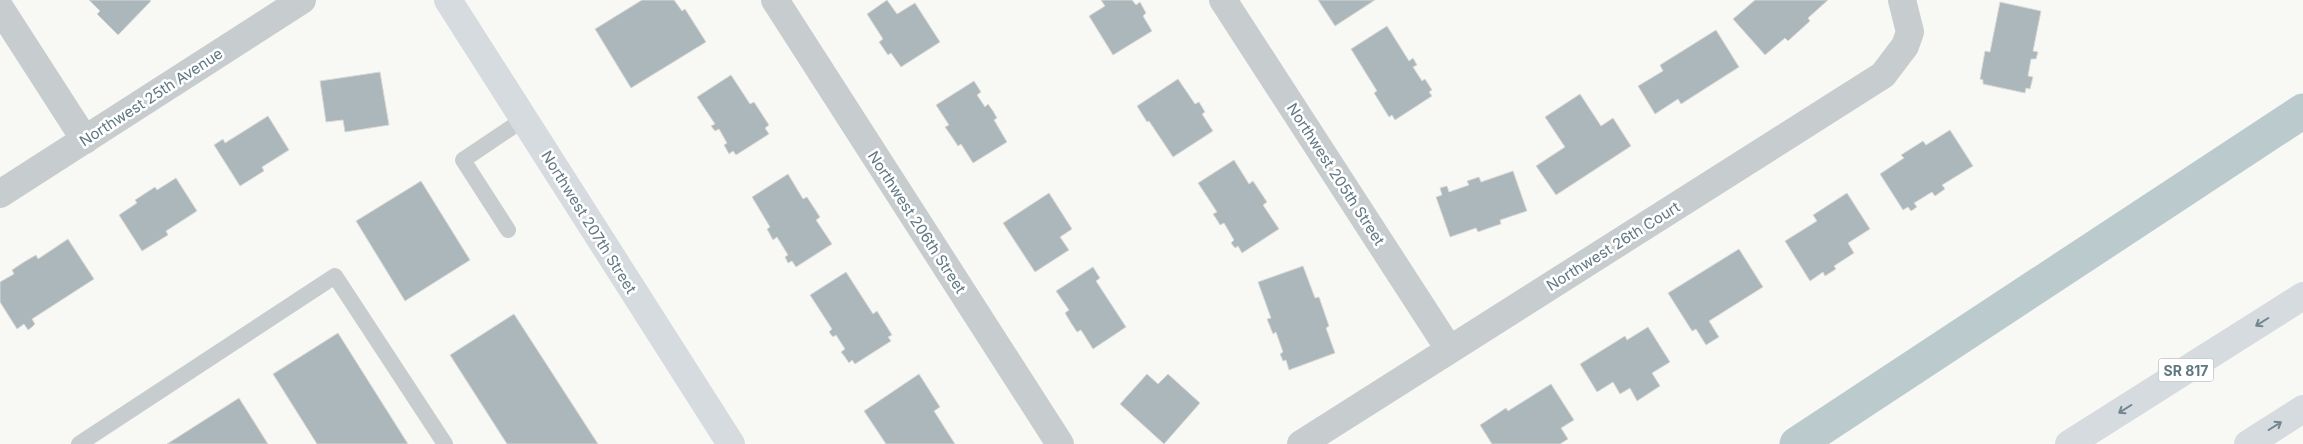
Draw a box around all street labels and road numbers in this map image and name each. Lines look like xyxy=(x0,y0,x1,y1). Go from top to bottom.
street label: Northwest 25th Avenue xyxy=(76,44,226,150)
street label: Northwest 205th Street xyxy=(1283,99,1389,249)
street label: Northwest 207th Street xyxy=(537,147,641,297)
street label: Northwest 206th Street xyxy=(864,147,970,297)
street label: Northwest 26th Court xyxy=(1543,197,1683,295)
road number: SR 817 xyxy=(2158,358,2214,382)

